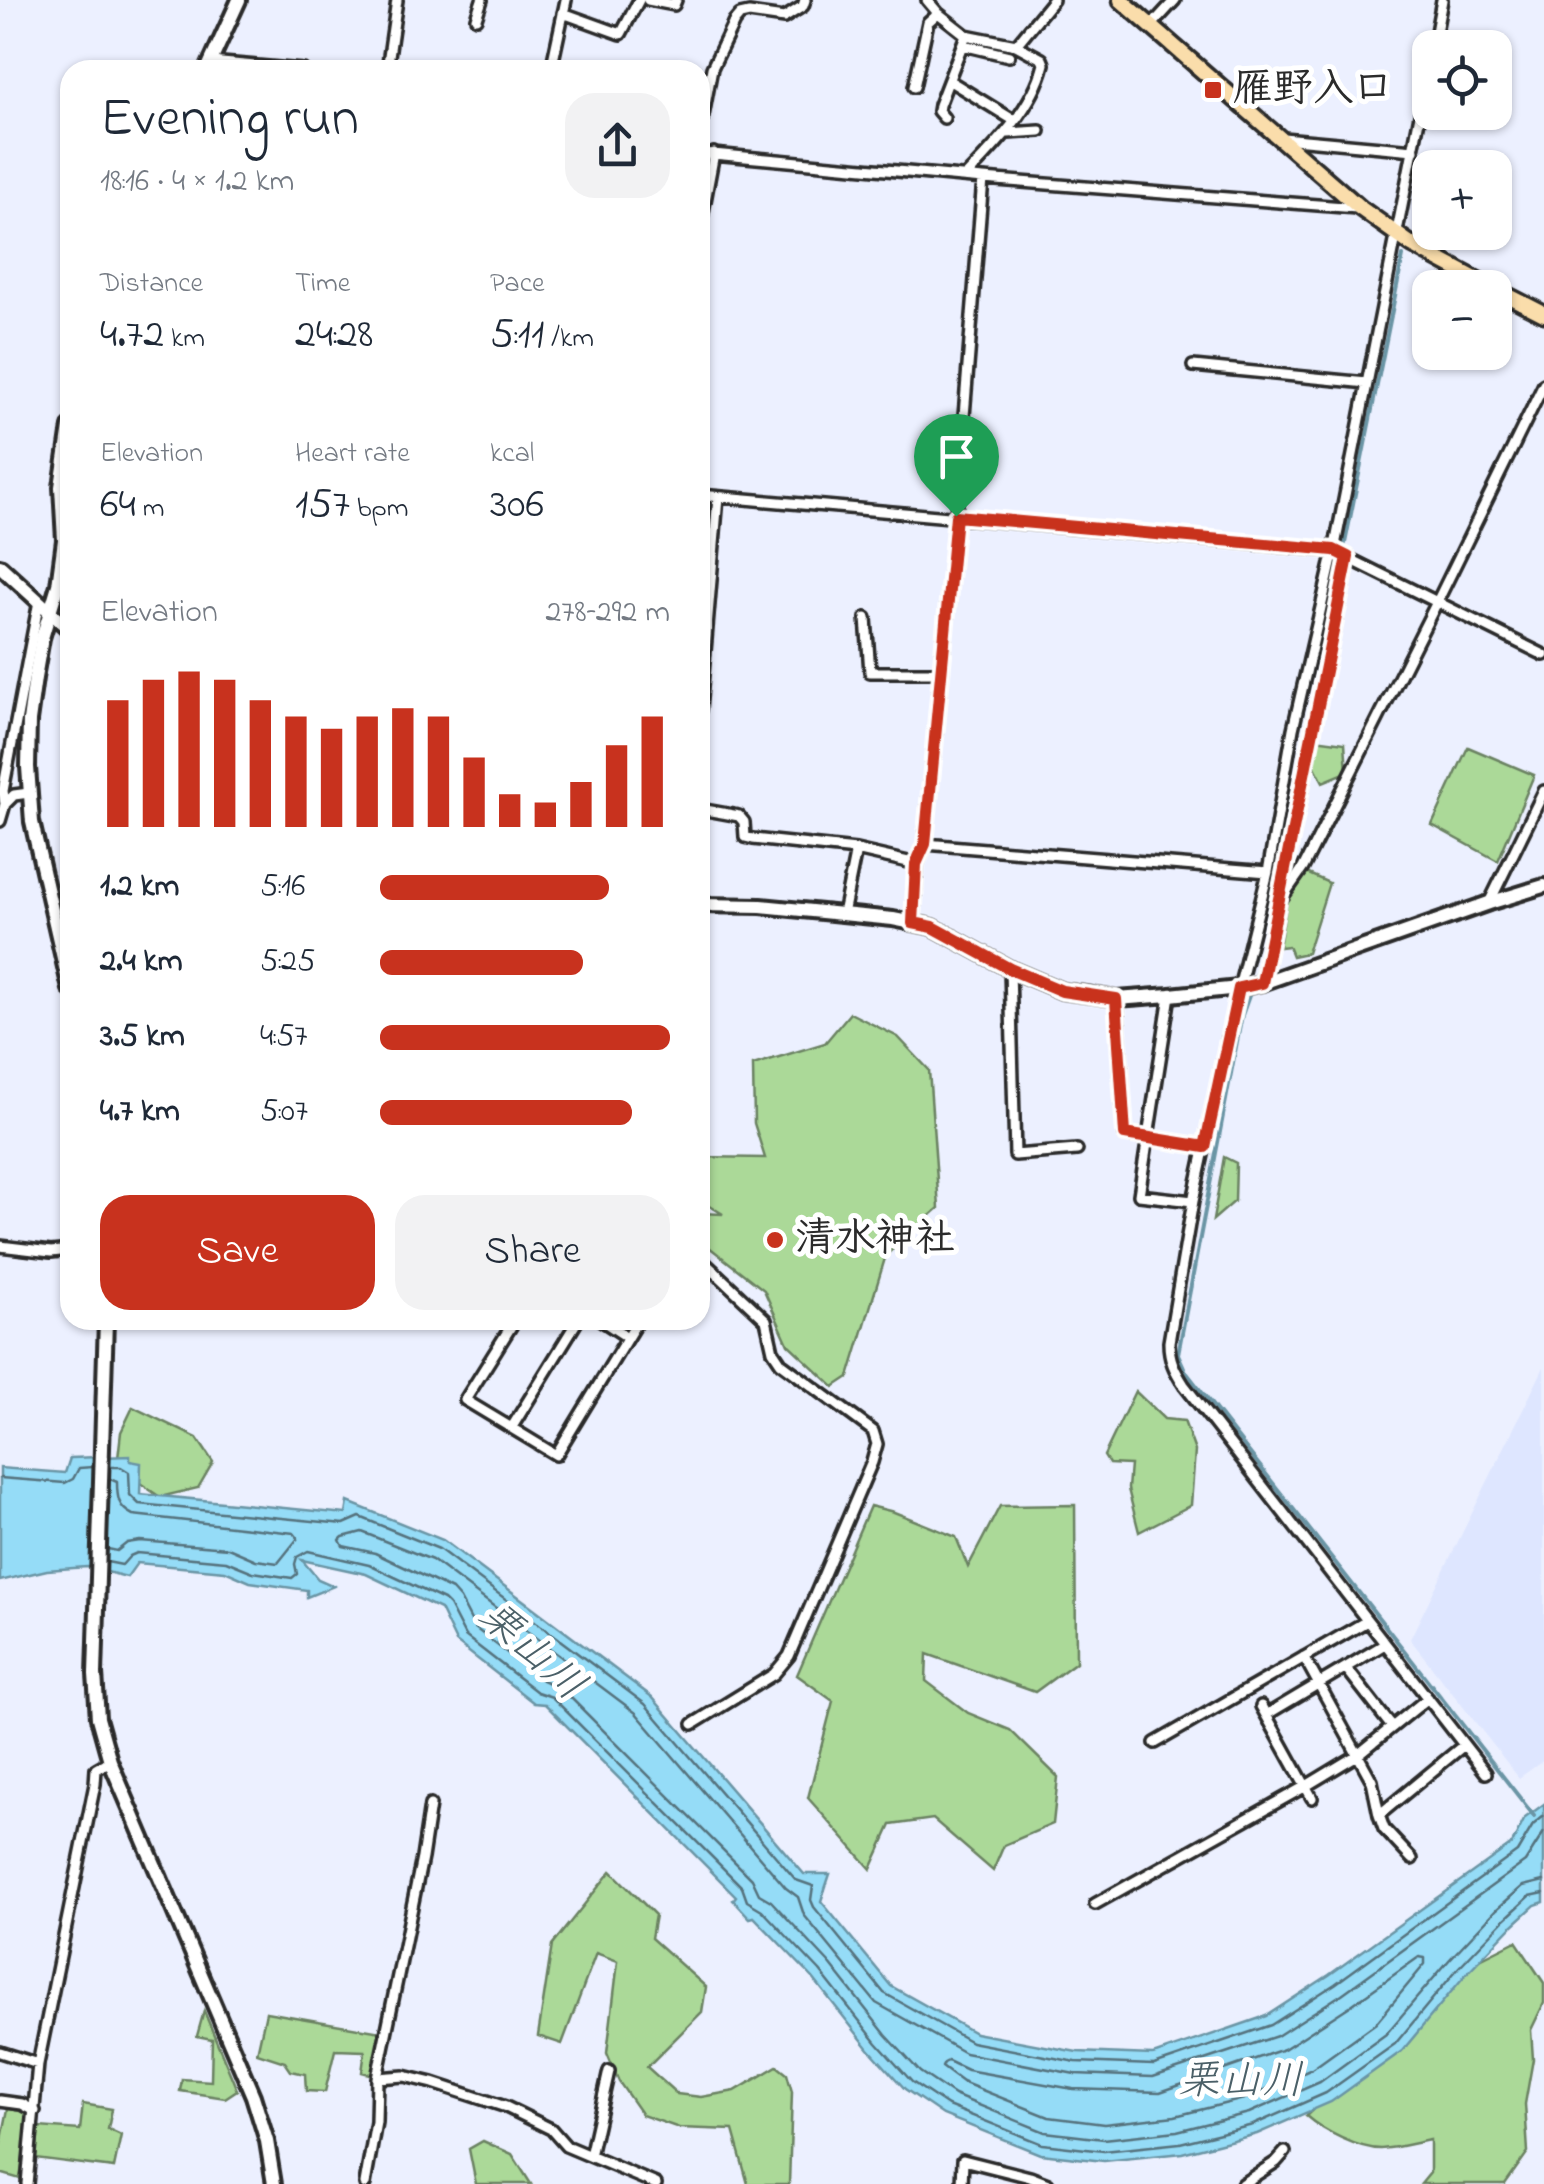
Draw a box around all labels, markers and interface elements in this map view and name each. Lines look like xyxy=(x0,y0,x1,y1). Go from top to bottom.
map controls xyxy=(1412,30,1512,370)
button: locate xyxy=(1412,30,1512,130)
place label: 雁野入口 xyxy=(1233,61,1393,120)
marker: 雁野入口 xyxy=(1202,79,1224,101)
text: Evening run xyxy=(100,81,359,161)
button: share xyxy=(565,93,670,198)
button: + xyxy=(1412,150,1512,250)
text: 18:16 · 4 × 1.2 km xyxy=(100,159,294,206)
text: Distance xyxy=(100,264,203,305)
text: Time xyxy=(295,264,350,305)
text: Pace xyxy=(490,264,545,305)
button: − xyxy=(1412,270,1512,370)
text: 4.72 xyxy=(100,305,164,366)
text: 24:28 xyxy=(295,305,373,366)
text: 5:11 xyxy=(490,305,544,366)
text: km xyxy=(164,319,205,360)
text: /km xyxy=(544,319,594,360)
pin xyxy=(914,414,999,517)
icon: arrive xyxy=(929,429,984,484)
text: Elevation xyxy=(100,434,203,475)
text: Heart rate xyxy=(295,434,410,475)
text: kcal xyxy=(490,434,535,475)
text: 64 xyxy=(100,475,136,536)
text: 157 xyxy=(295,475,350,536)
text: 306 xyxy=(490,475,544,536)
text: m xyxy=(136,489,165,530)
text: bpm xyxy=(350,489,408,530)
text: Elevation xyxy=(100,590,218,637)
text: 278–292 m xyxy=(545,590,670,637)
text: 1.2 km xyxy=(100,864,179,911)
text: 5:16 xyxy=(260,864,305,911)
text: 2.4 km xyxy=(100,939,182,986)
text: 5:25 xyxy=(260,939,315,986)
text: 3.5 km xyxy=(100,1014,185,1061)
text: 4:57 xyxy=(260,1014,307,1061)
text: 4.7 km xyxy=(100,1089,180,1136)
text: 5:07 xyxy=(260,1089,308,1136)
button: Save xyxy=(100,1195,375,1310)
button: Share xyxy=(395,1195,670,1310)
place label: 清水神社 xyxy=(795,1211,955,1270)
marker: 清水神社 xyxy=(764,1229,786,1251)
water label: 栗山川 xyxy=(464,1587,598,1717)
water label: 栗山川 xyxy=(1178,2052,1304,2113)

